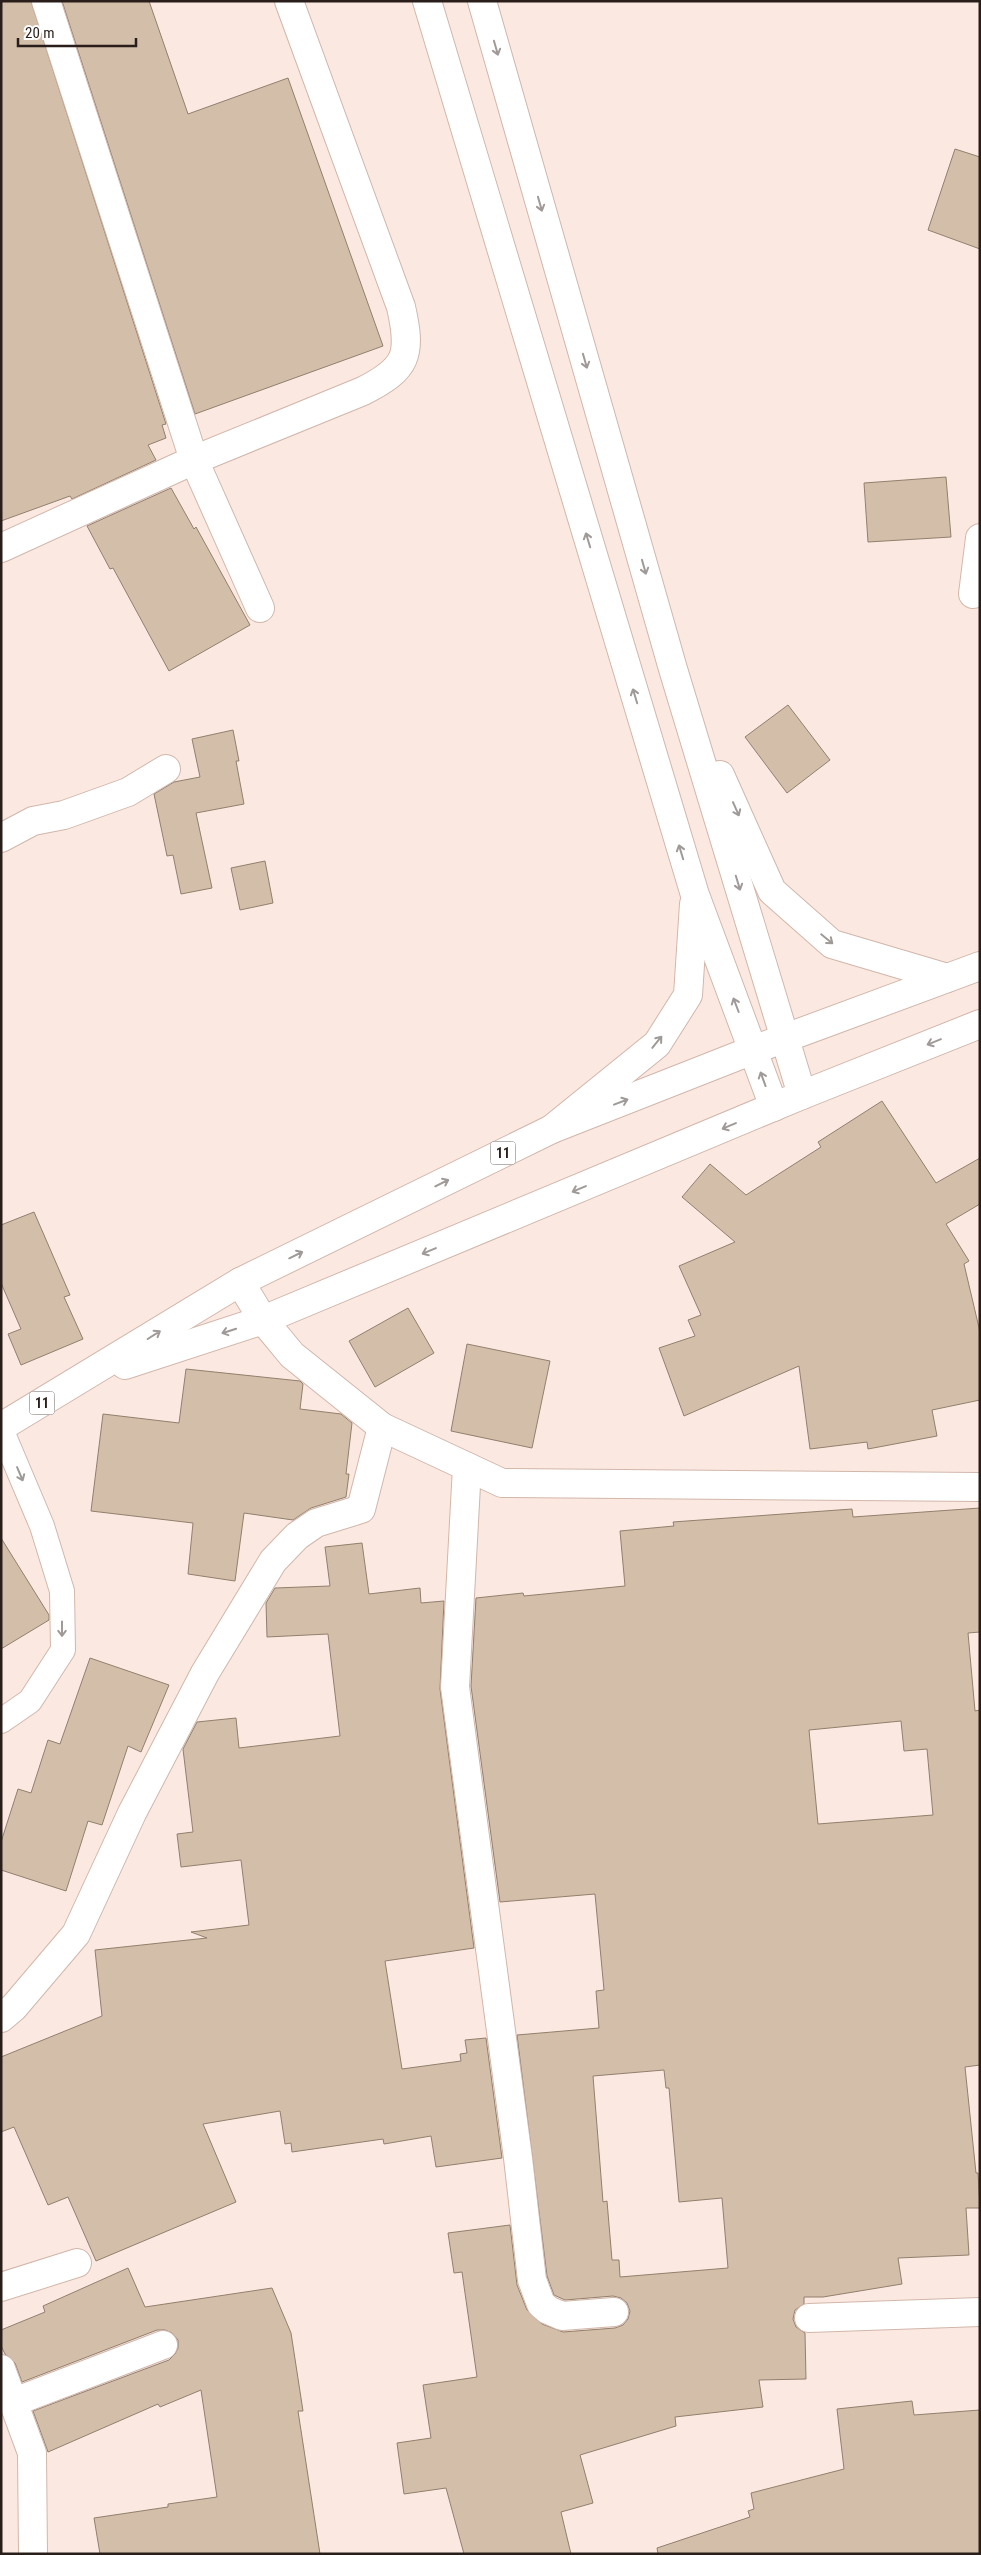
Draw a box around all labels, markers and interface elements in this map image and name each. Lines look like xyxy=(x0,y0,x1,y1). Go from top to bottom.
scale bar xyxy=(18,15,135,47)
text: 20 m xyxy=(25,24,55,42)
one-way arrow xyxy=(491,40,501,56)
one-way arrow xyxy=(536,196,546,212)
one-way arrow xyxy=(580,352,590,368)
one-way arrow xyxy=(583,533,593,549)
one-way arrow xyxy=(639,559,649,575)
one-way arrow xyxy=(629,688,639,704)
one-way arrow xyxy=(731,801,741,816)
one-way arrow xyxy=(676,844,686,860)
one-way arrow xyxy=(733,874,743,890)
one-way arrow xyxy=(820,933,833,944)
one-way arrow xyxy=(731,997,740,1013)
one-way arrow xyxy=(651,1036,662,1049)
one-way arrow xyxy=(927,1039,942,1048)
one-way arrow xyxy=(758,1071,768,1087)
one-way arrow xyxy=(613,1097,629,1106)
one-way arrow xyxy=(722,1122,737,1131)
road number: 11 xyxy=(490,1142,516,1164)
one-way arrow xyxy=(434,1178,449,1188)
one-way arrow xyxy=(572,1184,587,1194)
one-way arrow xyxy=(422,1247,437,1256)
one-way arrow xyxy=(288,1250,303,1259)
one-way arrow xyxy=(222,1327,238,1336)
one-way arrow xyxy=(147,1330,161,1340)
road number: 11 xyxy=(30,1392,54,1415)
one-way arrow xyxy=(16,1466,26,1481)
one-way arrow xyxy=(58,1621,67,1637)

